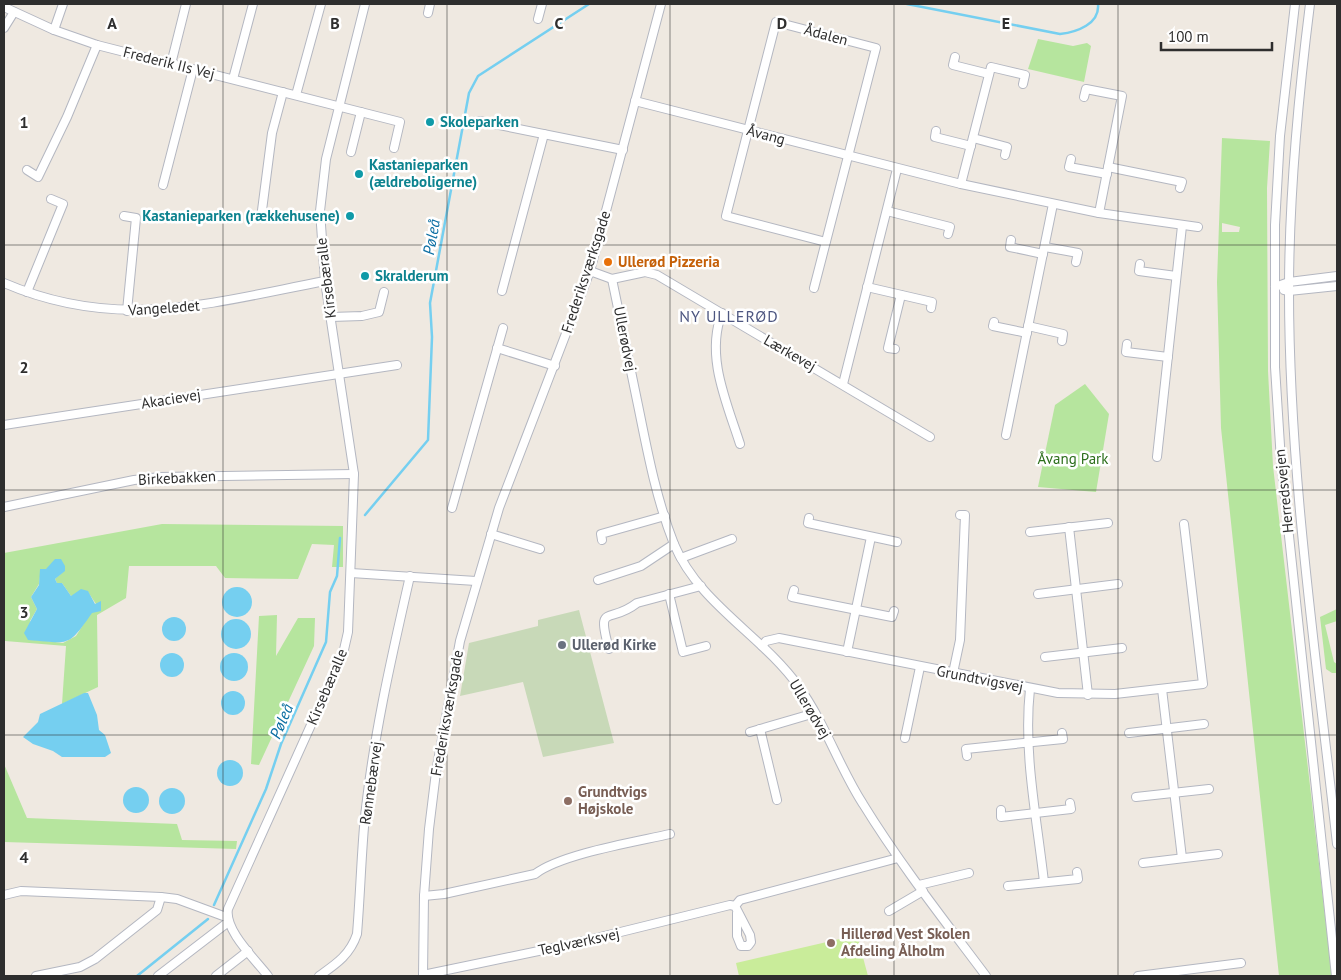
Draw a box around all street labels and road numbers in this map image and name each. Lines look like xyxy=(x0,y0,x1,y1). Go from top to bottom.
street label: Ådalen xyxy=(802,20,850,49)
street label: Frederik IIs Vej xyxy=(121,42,217,83)
street label: Åvang xyxy=(745,120,788,149)
street label: Frederiksværksgade xyxy=(557,208,614,336)
street label: Kirsebæralle xyxy=(311,237,340,320)
street label: Vangeledet xyxy=(126,296,200,320)
street label: Ullerødvej xyxy=(610,305,641,373)
street label: Lærkevej xyxy=(761,330,820,375)
street label: Akacievej xyxy=(140,384,202,413)
street label: Herredsvejen xyxy=(1270,448,1297,534)
street label: Birkebakken xyxy=(137,466,216,489)
street label: Kirsebæralle xyxy=(302,646,351,728)
street label: Frederiksværksgade xyxy=(426,648,467,777)
street label: Grundtvigsvej xyxy=(935,661,1025,696)
street label: Ullerødvej xyxy=(785,676,836,742)
street label: Rønnebærvej xyxy=(355,740,386,826)
street label: Teglværksvej xyxy=(536,924,621,959)

